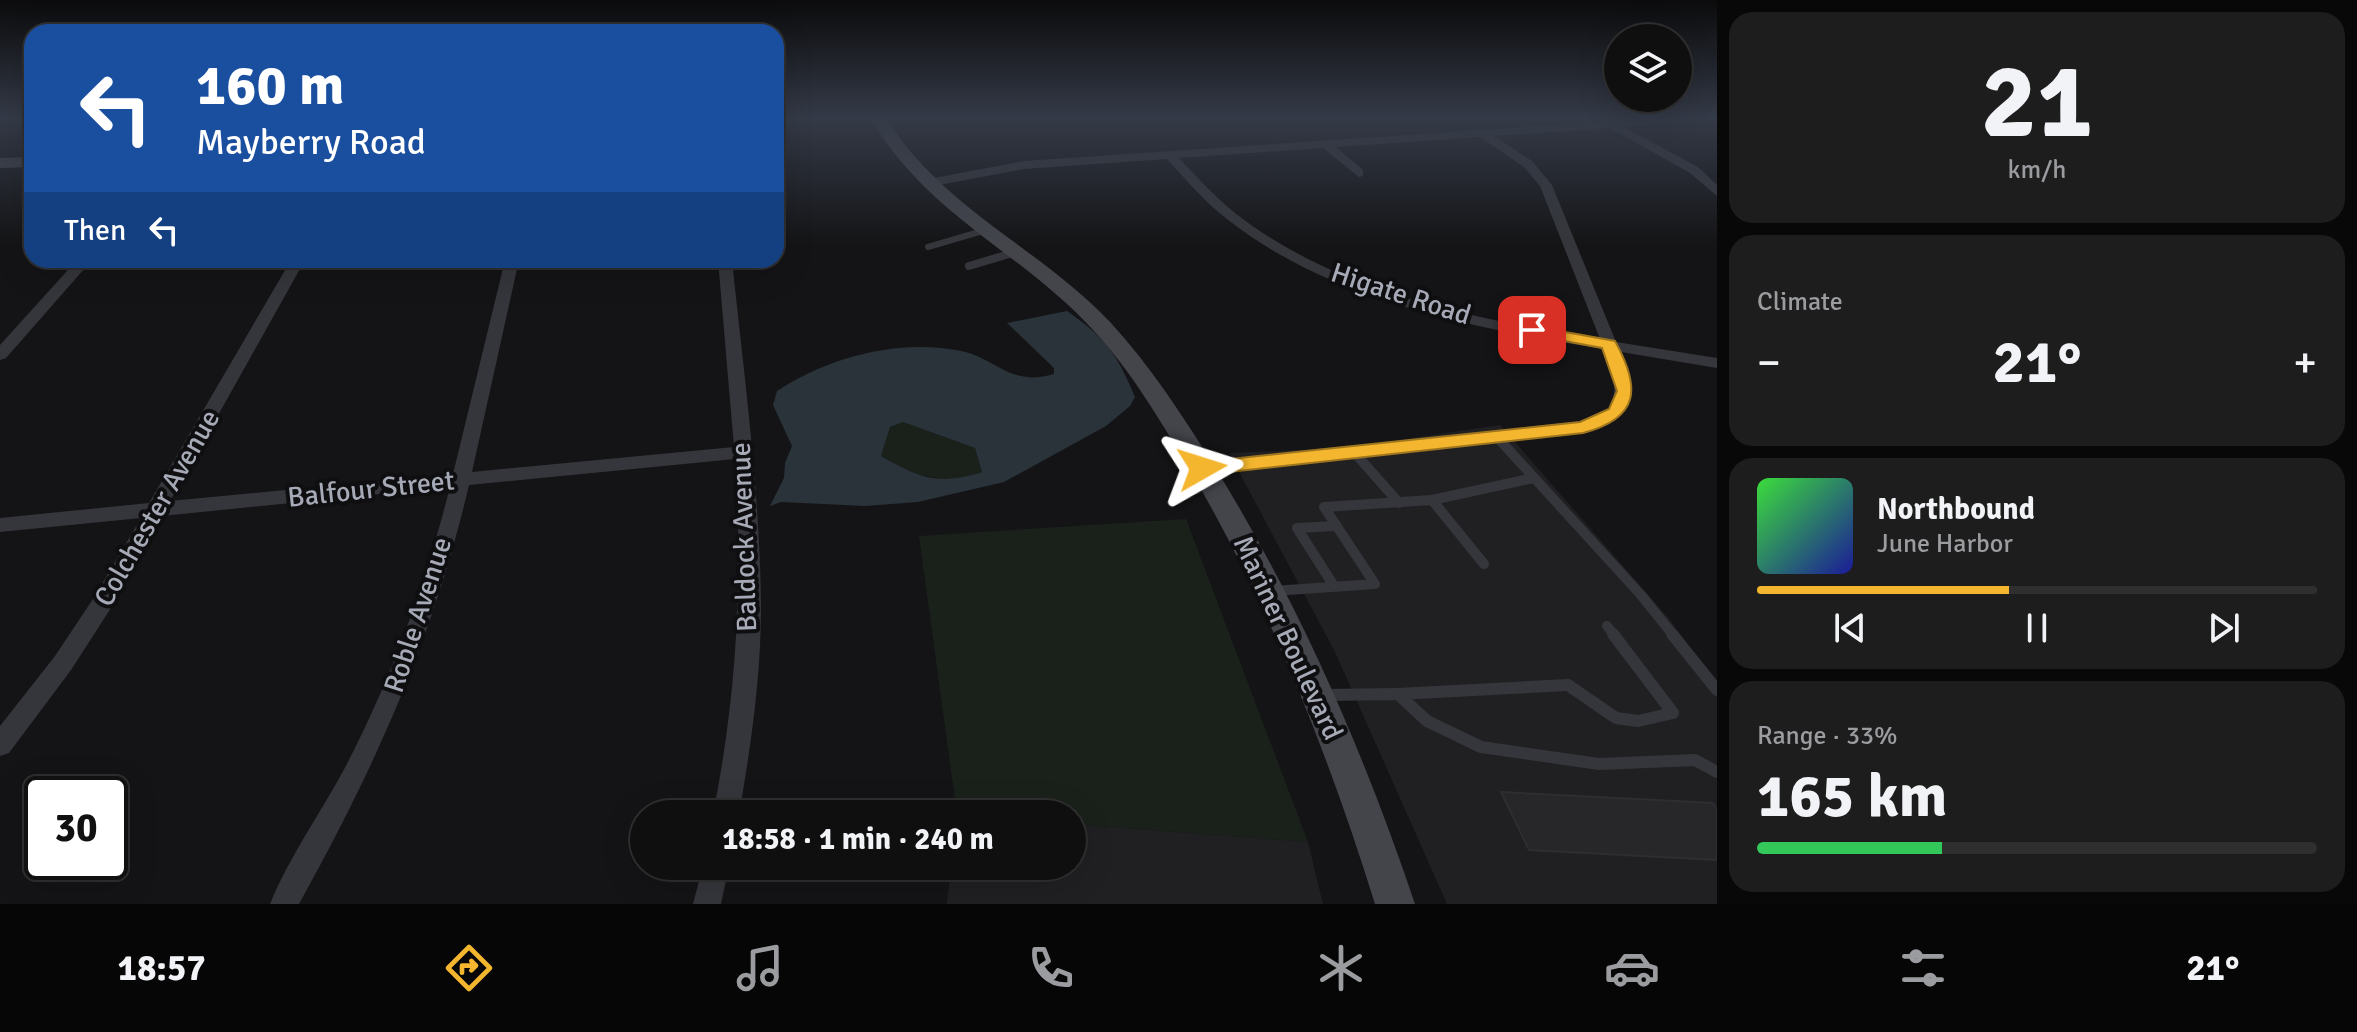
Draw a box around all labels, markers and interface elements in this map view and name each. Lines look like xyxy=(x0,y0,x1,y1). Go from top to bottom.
map controls xyxy=(1604,24,1692,112)
button: layers xyxy=(1604,24,1692,112)
text: 21 xyxy=(1981,38,2093,166)
text: 160 m xyxy=(196,51,344,120)
icon: left xyxy=(64,56,168,160)
text: Mayberry Road xyxy=(196,120,426,165)
text: km/h xyxy=(2008,154,2066,186)
icon: left xyxy=(142,208,186,252)
text: Then xyxy=(64,212,126,249)
street label: Higate Road xyxy=(1327,255,1475,333)
text: Climate xyxy=(1757,286,1843,318)
pin xyxy=(1498,296,1566,364)
icon: arrive xyxy=(1510,308,1554,352)
text: 21° xyxy=(1993,326,2081,400)
text: − xyxy=(1757,336,1781,390)
text: + xyxy=(2293,336,2317,390)
street label: Colchester Avenue xyxy=(87,404,227,612)
position arrow xyxy=(1160,426,1244,510)
street label: Baldock Avenue xyxy=(724,442,764,632)
street label: Balfour Street xyxy=(286,463,456,515)
text: Northbound xyxy=(1877,491,2035,528)
text: June Harbor xyxy=(1877,528,2013,560)
street label: Mariner Boulevard xyxy=(1226,531,1350,745)
street label: Roble Avenue xyxy=(377,533,459,697)
icon: previous xyxy=(1828,606,1872,650)
icon: pause xyxy=(2015,606,2059,650)
icon: next xyxy=(2202,606,2246,650)
text: Range · 33% xyxy=(1757,720,1898,752)
text: 165 km xyxy=(1757,760,1947,834)
speed limit sign: 30 xyxy=(24,776,128,880)
text: 18:58 · 1 min · 240 m xyxy=(722,821,994,858)
icon: directions xyxy=(441,940,497,996)
icon: music xyxy=(732,940,788,996)
icon: phone xyxy=(1023,940,1079,996)
icon: climate xyxy=(1313,940,1369,996)
icon: car xyxy=(1604,940,1660,996)
icon: filters xyxy=(1895,940,1951,996)
text: 18:57 xyxy=(117,946,206,991)
text: 21° xyxy=(2186,946,2239,991)

